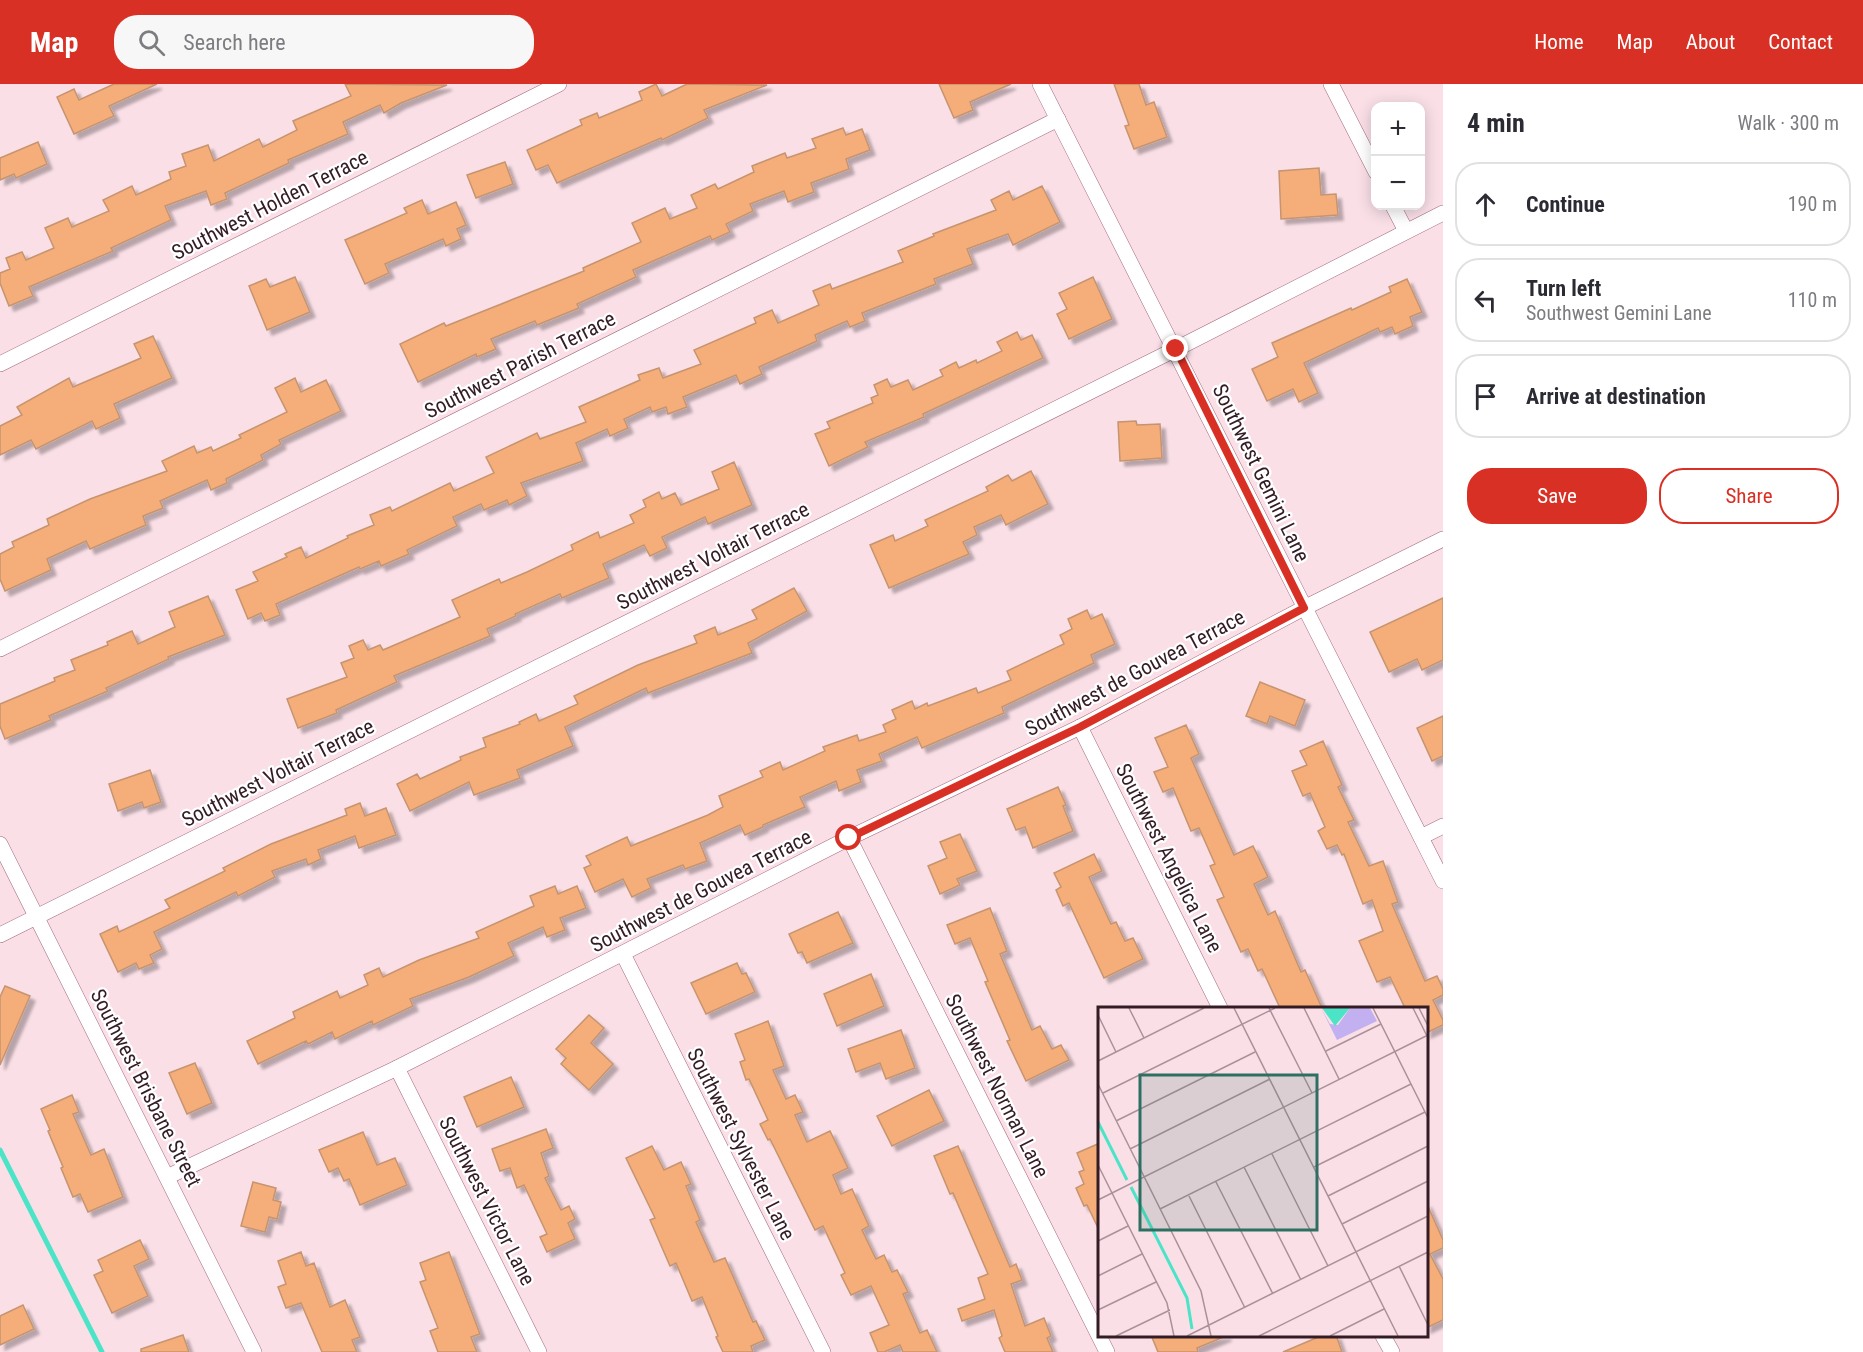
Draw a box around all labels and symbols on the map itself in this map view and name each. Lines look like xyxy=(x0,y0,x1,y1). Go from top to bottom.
street label: Southwest Holden Terrace xyxy=(168,145,372,265)
street label: Southwest Parish Terrace xyxy=(421,306,619,424)
route end xyxy=(1162,335,1188,361)
street label: Southwest Gemini Lane xyxy=(1208,380,1315,566)
street label: Southwest Voltair Terrace xyxy=(613,497,813,615)
street label: Southwest de Gouvea Terrace xyxy=(1021,605,1249,741)
street label: Southwest Voltair Terrace xyxy=(178,714,378,832)
street label: Southwest Angelica Lane xyxy=(1111,760,1227,957)
route start xyxy=(835,824,861,850)
street label: Southwest de Gouvea Terrace xyxy=(586,825,816,957)
street label: Southwest Brisbane Street xyxy=(86,985,206,1191)
street label: Southwest Norman Lane xyxy=(940,990,1054,1182)
inset map xyxy=(1098,1007,1428,1337)
street label: Southwest Sylvester Lane xyxy=(682,1044,800,1244)
street label: Southwest Victor Lane xyxy=(434,1113,540,1290)

